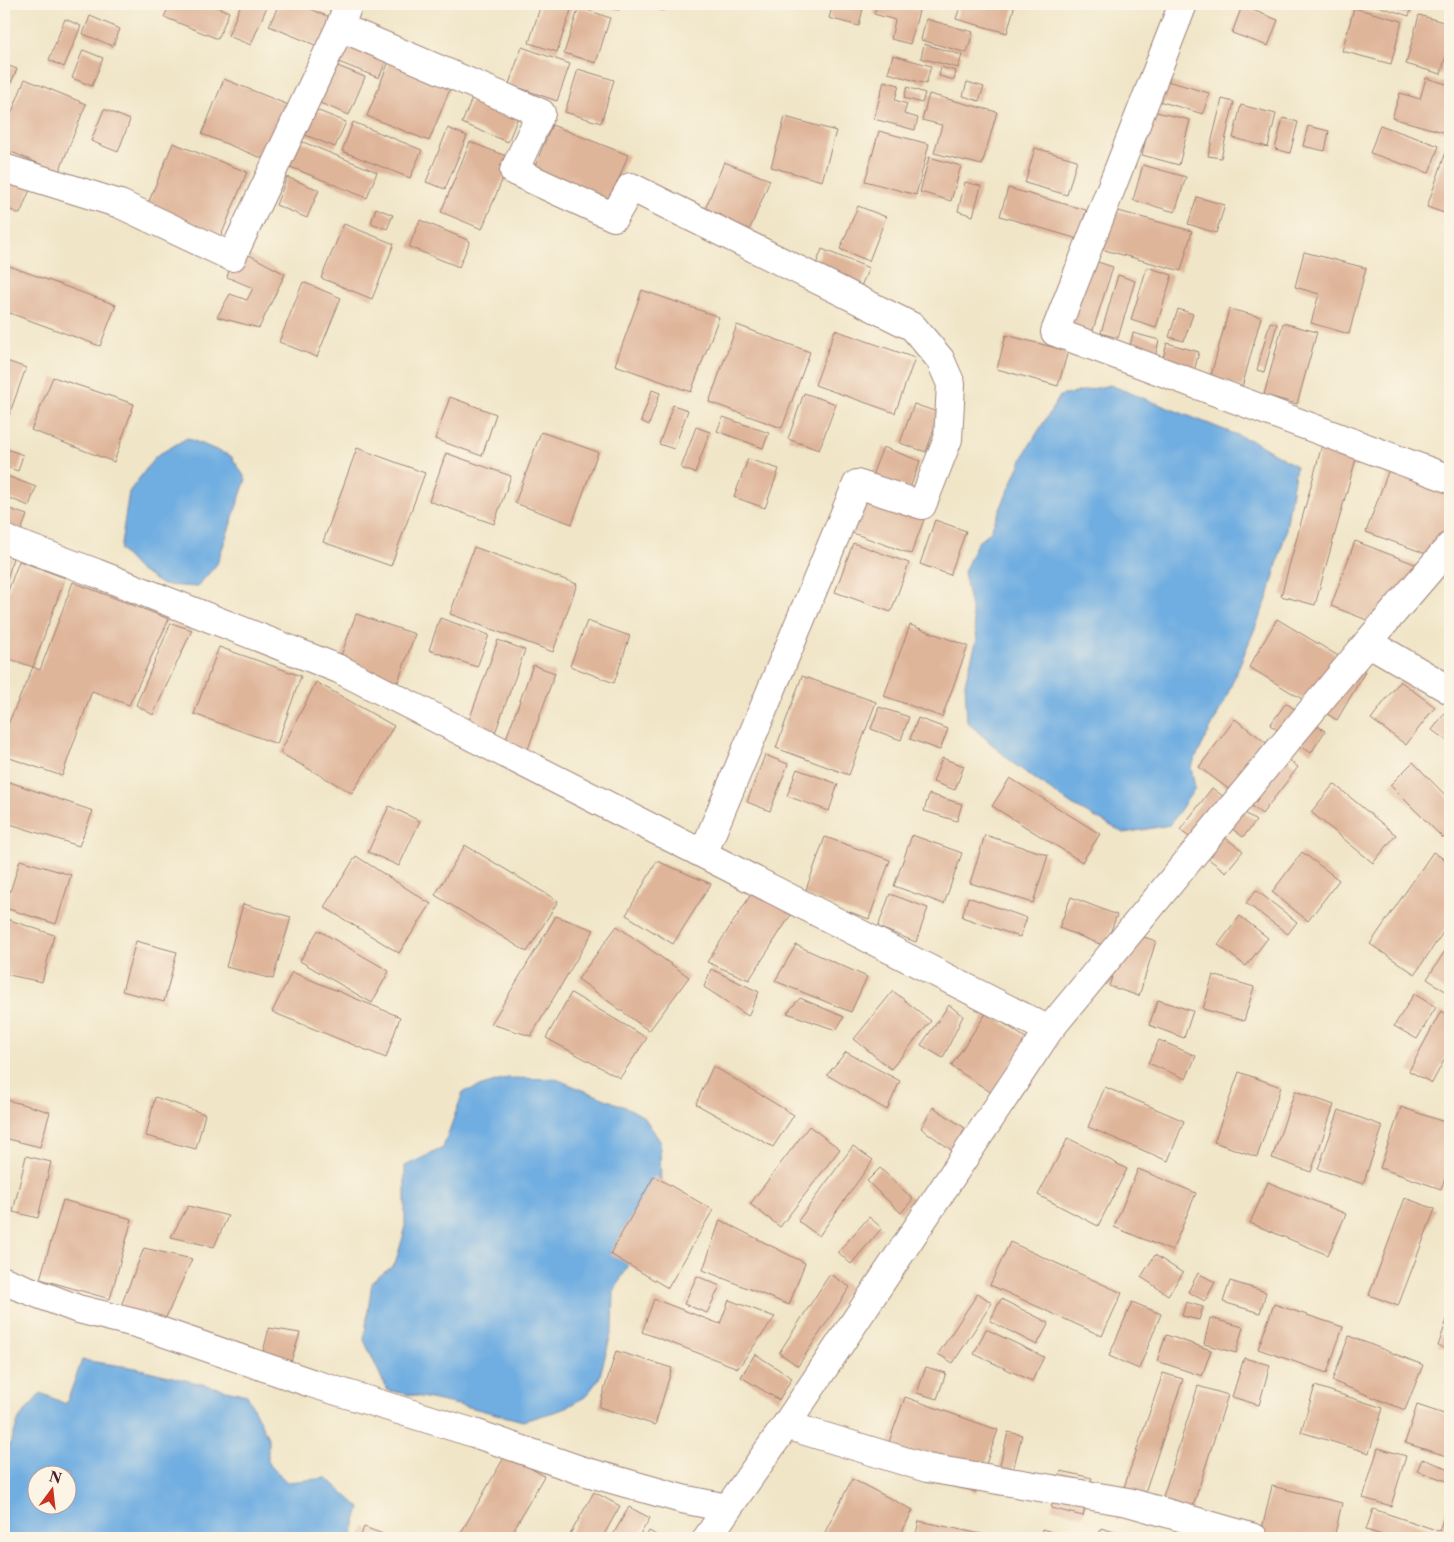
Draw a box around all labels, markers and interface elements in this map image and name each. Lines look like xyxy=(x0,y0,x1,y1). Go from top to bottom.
north arrow xyxy=(28,1464,78,1514)
text: N xyxy=(47,1467,64,1488)

